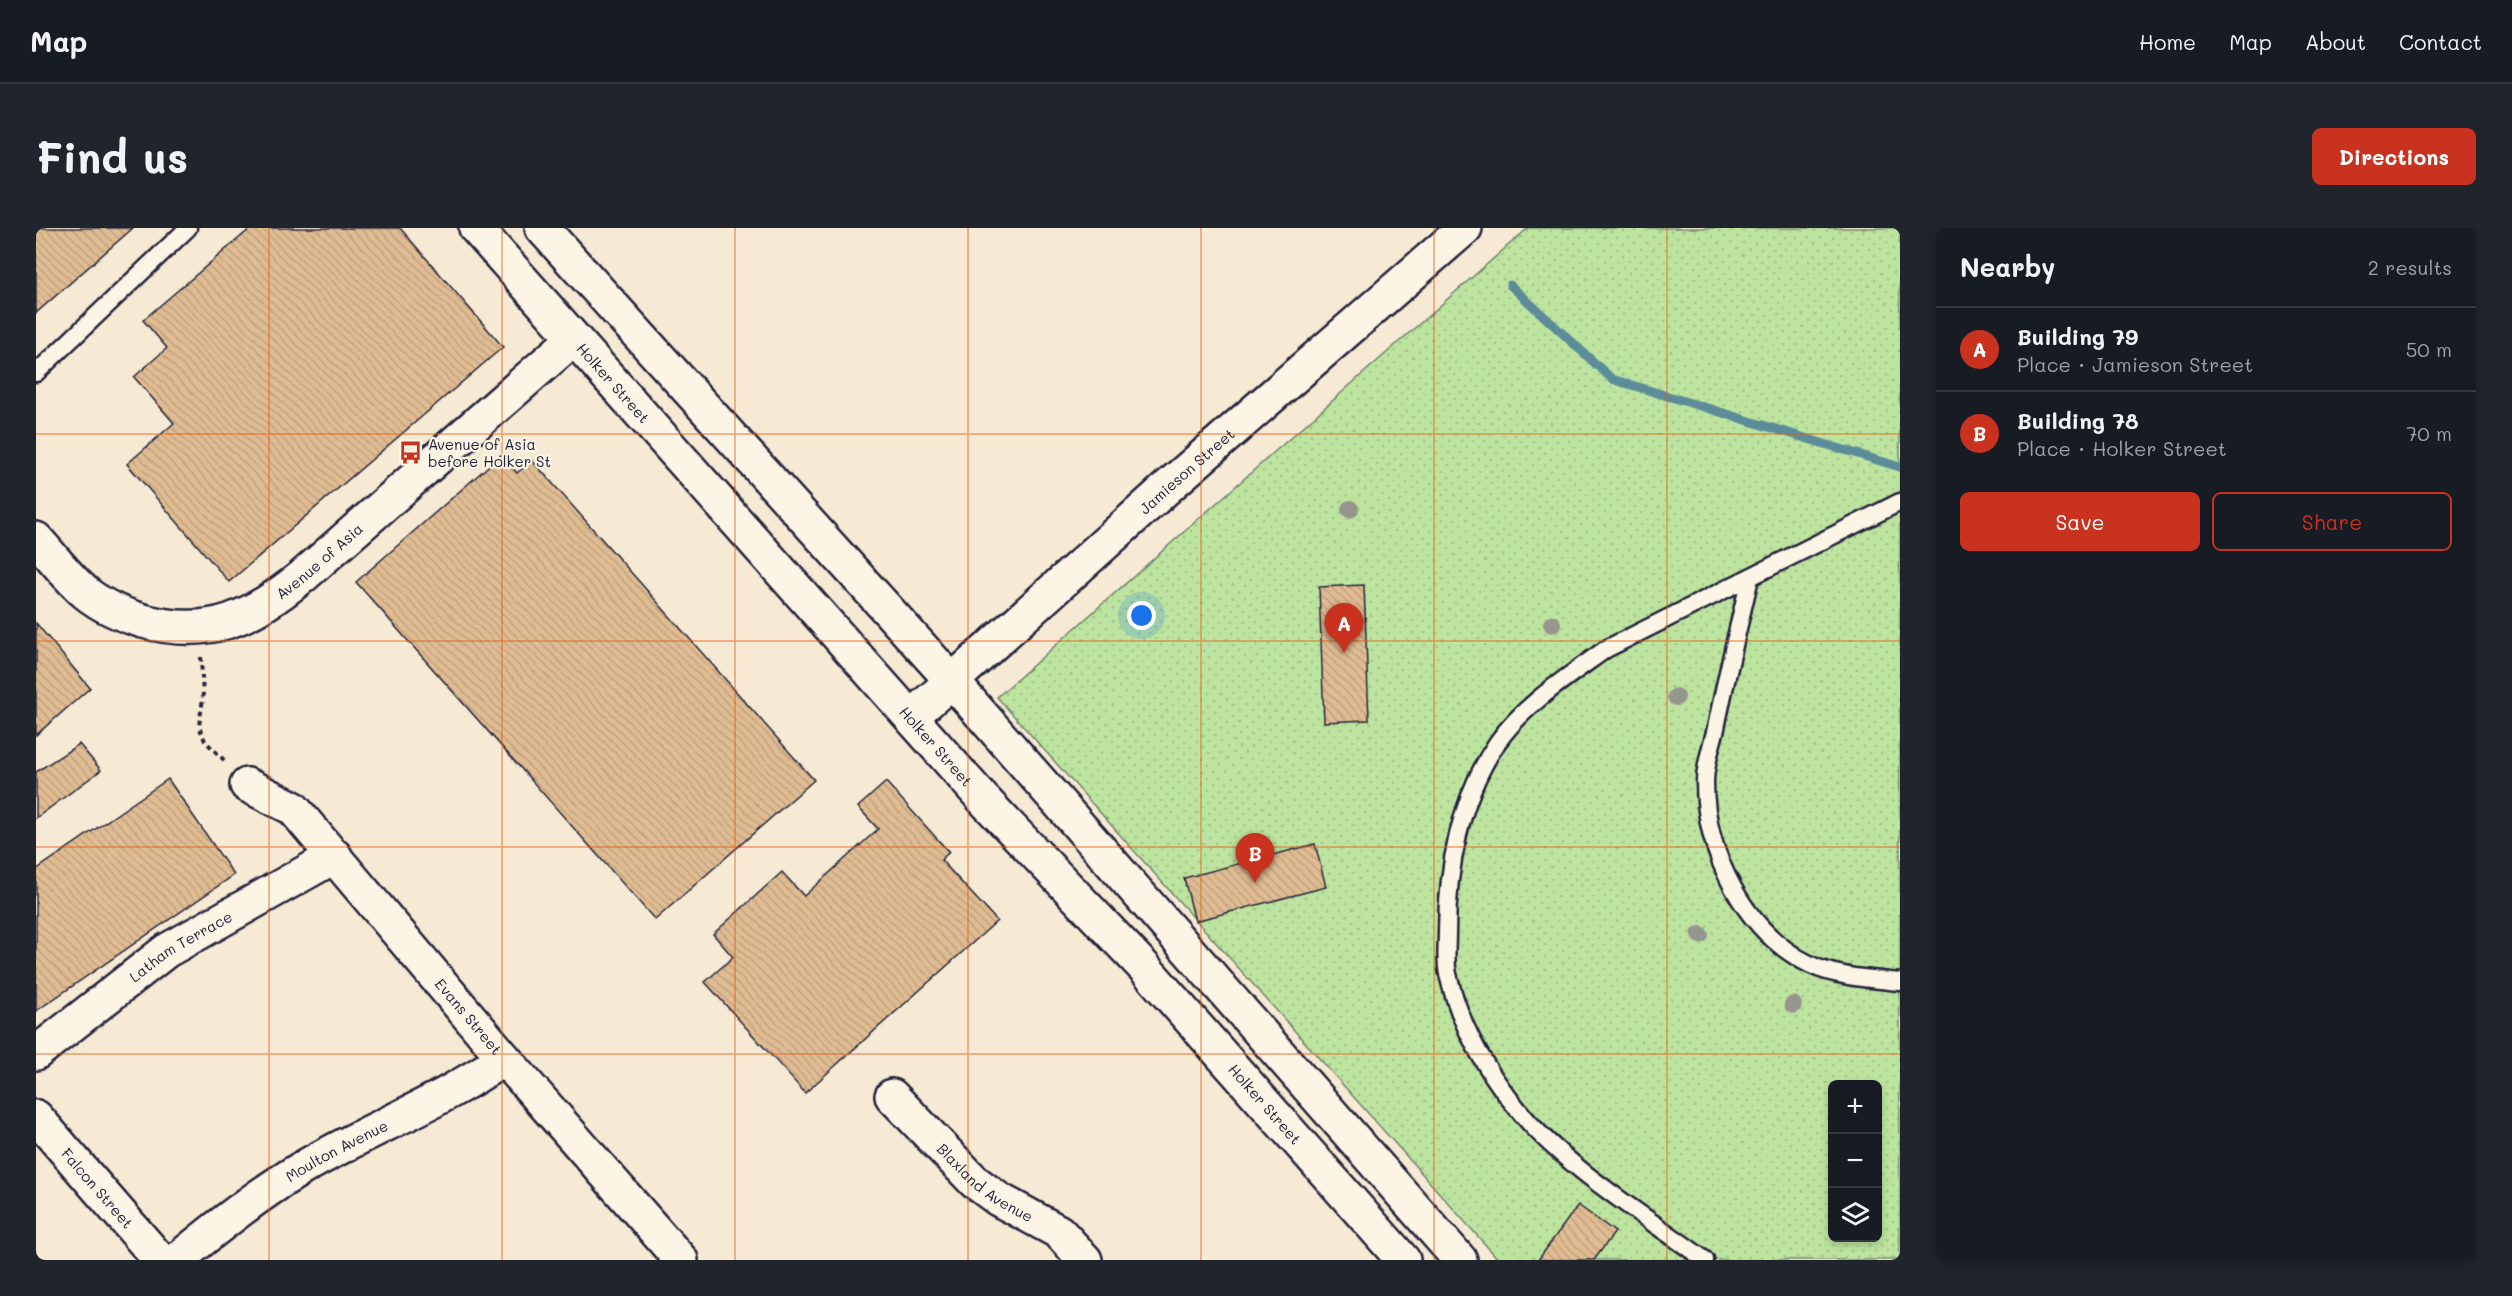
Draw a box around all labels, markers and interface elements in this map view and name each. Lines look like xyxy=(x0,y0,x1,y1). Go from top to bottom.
text: Map xyxy=(30,23,87,59)
text: Home xyxy=(2139,28,2196,55)
text: Map xyxy=(2229,28,2272,55)
text: About xyxy=(2305,28,2366,55)
text: Contact xyxy=(2399,28,2482,55)
button: Directions xyxy=(2312,128,2476,185)
text: Find us xyxy=(36,129,188,184)
text: Nearby xyxy=(1960,250,2055,284)
text: 2 results xyxy=(2368,254,2452,280)
text: Building 79 xyxy=(2017,322,2138,351)
text: A xyxy=(1973,336,1986,362)
text: 50 m xyxy=(2406,336,2452,362)
street label: Holker Street xyxy=(573,338,654,427)
text: Place · Jamieson Street xyxy=(2017,351,2253,377)
text: Building 78 xyxy=(2017,406,2139,435)
text: B xyxy=(1973,420,1986,446)
text: 70 m xyxy=(2406,420,2452,446)
street label: Jamieson Street xyxy=(1135,424,1239,518)
place label: Avenue of Asia before Holker St xyxy=(428,434,551,471)
text: Place · Holker Street xyxy=(2017,435,2227,461)
bus stop icon: Avenue of Asia before Holker St xyxy=(397,440,423,466)
button: Save xyxy=(1960,492,2200,551)
button: Share xyxy=(2212,492,2452,551)
street label: Avenue of Asia xyxy=(272,518,367,603)
your location xyxy=(1127,601,1156,630)
pin: A xyxy=(1324,604,1364,653)
street label: Holker Street xyxy=(895,702,977,790)
pin: B xyxy=(1236,834,1274,883)
street label: Latham Terrace xyxy=(125,906,235,986)
street label: Evans Street xyxy=(431,974,507,1059)
street label: Holker Street xyxy=(1224,1060,1306,1148)
map controls xyxy=(1828,1080,1882,1242)
button: + xyxy=(1828,1080,1882,1134)
street label: Moulton Avenue xyxy=(281,1115,391,1186)
button: − xyxy=(1828,1134,1882,1188)
street label: Blaxland Avenue xyxy=(933,1139,1037,1226)
street label: Falcon Street xyxy=(57,1144,138,1232)
button: layers xyxy=(1828,1188,1882,1242)

